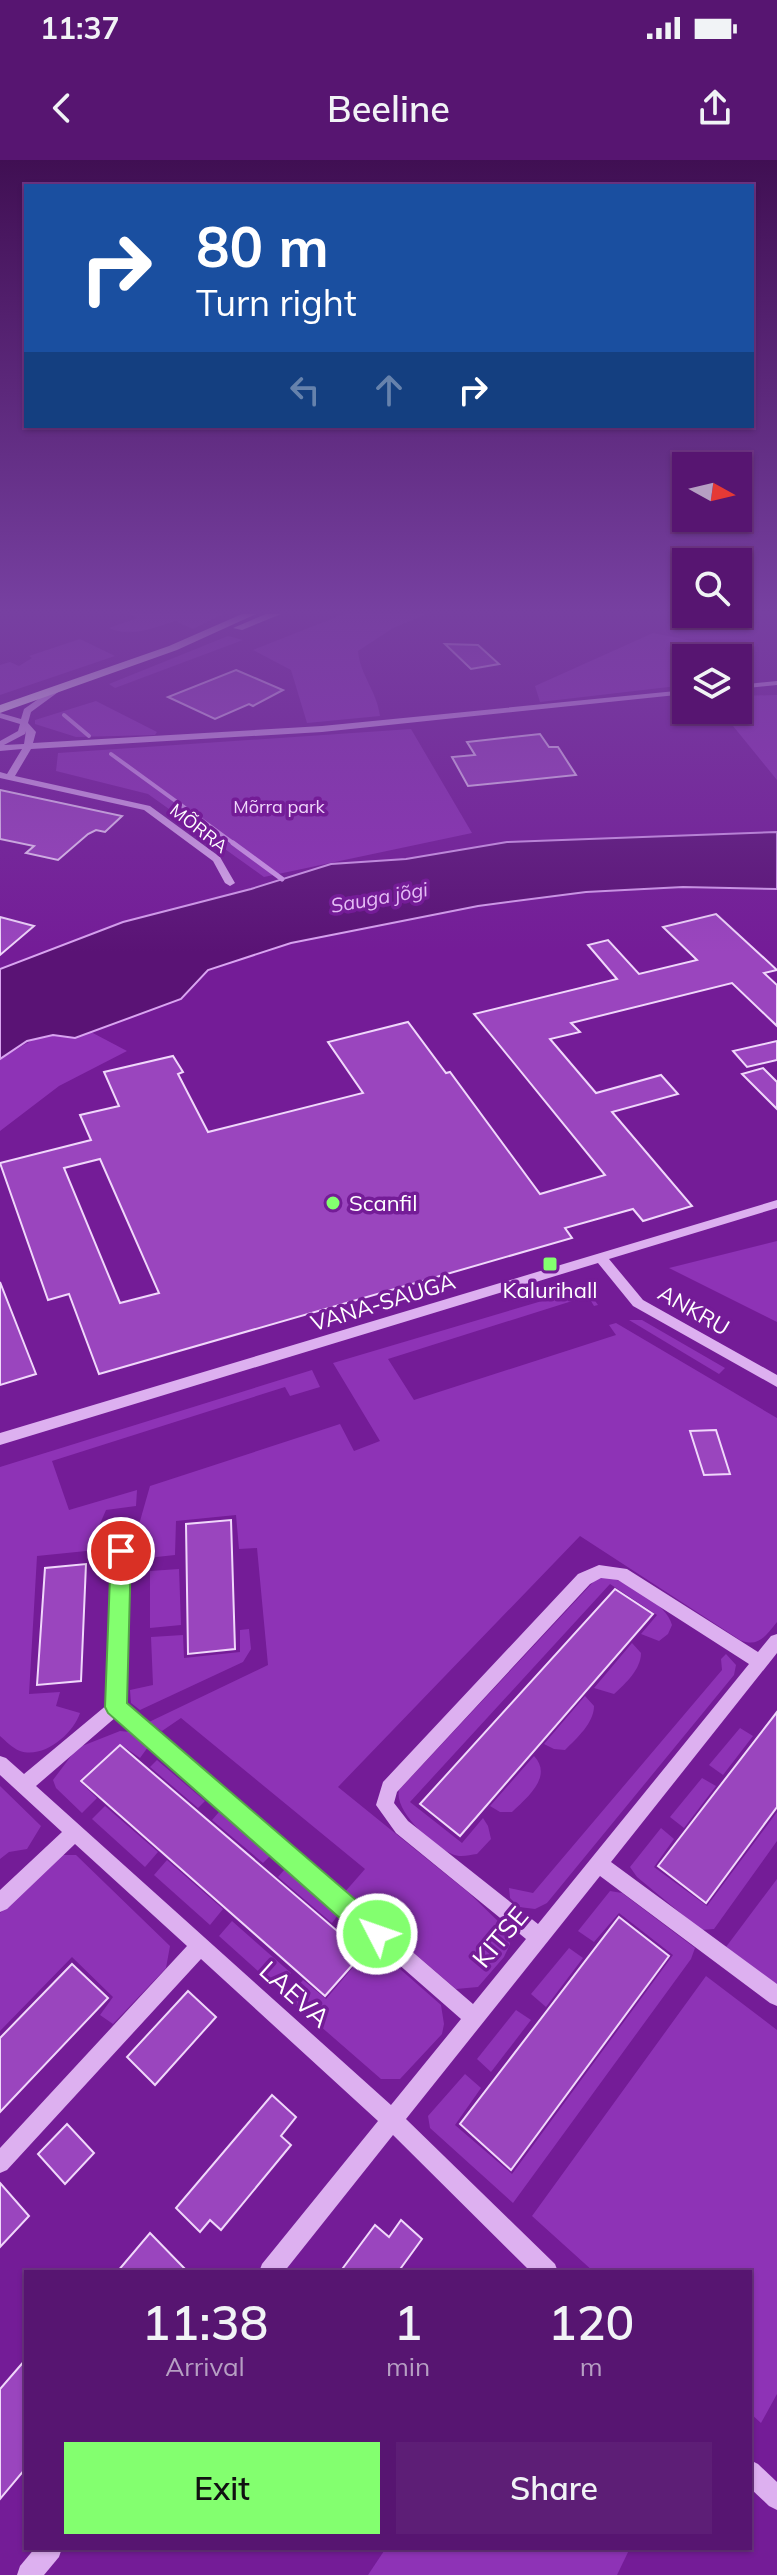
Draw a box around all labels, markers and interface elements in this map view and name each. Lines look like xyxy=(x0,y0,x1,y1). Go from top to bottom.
text: 11:37 xyxy=(40,9,119,47)
icon: back xyxy=(40,86,84,130)
text: Beeline xyxy=(327,86,450,131)
icon: share xyxy=(693,86,737,130)
text: 80 m xyxy=(196,211,329,281)
icon: right xyxy=(64,216,168,320)
text: Turn right xyxy=(196,280,357,325)
icon: left xyxy=(283,368,327,412)
icon: ahead xyxy=(367,368,411,412)
icon: right xyxy=(451,368,495,412)
north arrow xyxy=(672,452,752,532)
map controls xyxy=(672,452,752,724)
button: search xyxy=(672,548,752,628)
button: layers xyxy=(672,644,752,724)
park label: Mõrra park xyxy=(233,795,326,818)
street label: MÕRRA xyxy=(165,798,233,858)
water label: Sauga jõgi xyxy=(328,876,430,918)
place label: Scanfil xyxy=(349,1189,417,1217)
marker: Scanfil xyxy=(324,1194,342,1212)
marker: Kalurihall xyxy=(541,1255,559,1273)
street label: VANA-SAUGA xyxy=(307,1267,459,1337)
place label: Kalurihall xyxy=(503,1276,597,1304)
street label: ANKRU xyxy=(653,1278,735,1342)
pin xyxy=(87,1517,155,1585)
icon: arrive xyxy=(99,1529,143,1573)
position arrow xyxy=(335,1892,419,1976)
street label: KITSE xyxy=(465,1900,535,1974)
street label: LAEVA xyxy=(253,1954,337,2034)
text: 11:38 xyxy=(142,2292,268,2352)
text: 1 xyxy=(394,2292,422,2352)
text: 120 xyxy=(548,2292,634,2352)
text: Arrival xyxy=(165,2350,245,2383)
text: min xyxy=(386,2350,430,2383)
text: m xyxy=(580,2350,603,2383)
button: Exit xyxy=(64,2442,380,2534)
button: Share xyxy=(396,2442,712,2534)

